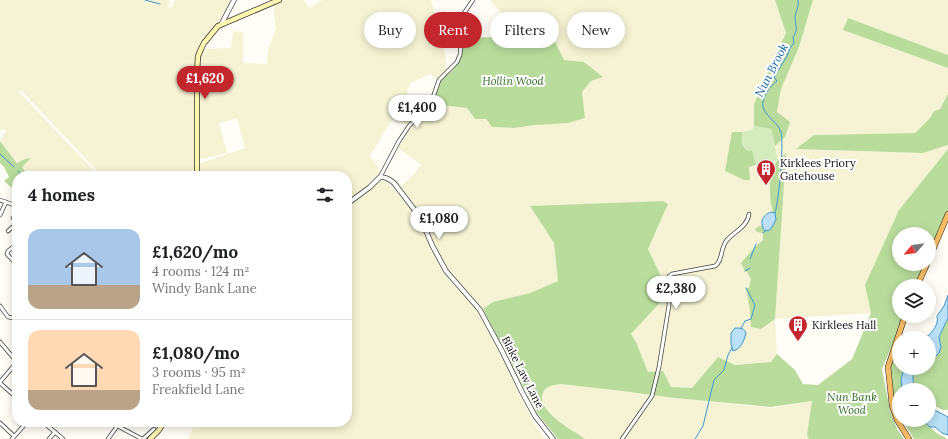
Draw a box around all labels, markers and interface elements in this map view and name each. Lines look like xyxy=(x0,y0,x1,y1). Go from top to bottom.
chip: Buy xyxy=(364,12,416,48)
chip: Rent xyxy=(424,12,482,48)
chip: Filters xyxy=(490,12,559,48)
chip: New xyxy=(567,12,625,48)
water label: Nun Brook xyxy=(751,41,791,99)
pin: £1,620 xyxy=(172,66,238,100)
text: £1,620 xyxy=(186,70,224,87)
park label: Hollin Wood xyxy=(482,74,545,88)
pin: £1,400 xyxy=(384,95,450,129)
text: £1,400 xyxy=(397,99,437,116)
place label: Kirklees Priory Gatehouse xyxy=(780,156,856,183)
building icon: Kirklees Priory Gatehouse xyxy=(755,158,777,186)
text: 4 homes xyxy=(28,184,95,206)
icon: filters xyxy=(314,184,336,206)
pin: £1,080 xyxy=(406,206,472,240)
text: £1,080 xyxy=(419,210,459,227)
north arrow xyxy=(892,227,936,271)
map controls xyxy=(892,227,936,427)
text: £1,620/mo xyxy=(152,241,238,263)
icon: home xyxy=(60,245,108,293)
text: 4 rooms · 124 m² xyxy=(152,263,249,280)
pin: £2,380 xyxy=(643,276,709,310)
button: layers xyxy=(892,279,936,323)
text: Windy Bank Lane xyxy=(152,280,257,297)
text: £2,380 xyxy=(656,280,696,297)
building icon: Kirklees Hall xyxy=(787,314,809,342)
place label: Kirklees Hall xyxy=(812,318,876,332)
button: + xyxy=(892,331,936,375)
street label: Blake Law Lane xyxy=(499,334,547,410)
text: £1,080/mo xyxy=(152,342,240,364)
icon: home xyxy=(60,346,108,394)
text: 3 rooms · 95 m² xyxy=(152,364,246,381)
text: Freakfield Lane xyxy=(152,381,245,398)
button: − xyxy=(892,383,936,427)
park label: Nun Bank Wood xyxy=(827,390,877,417)

